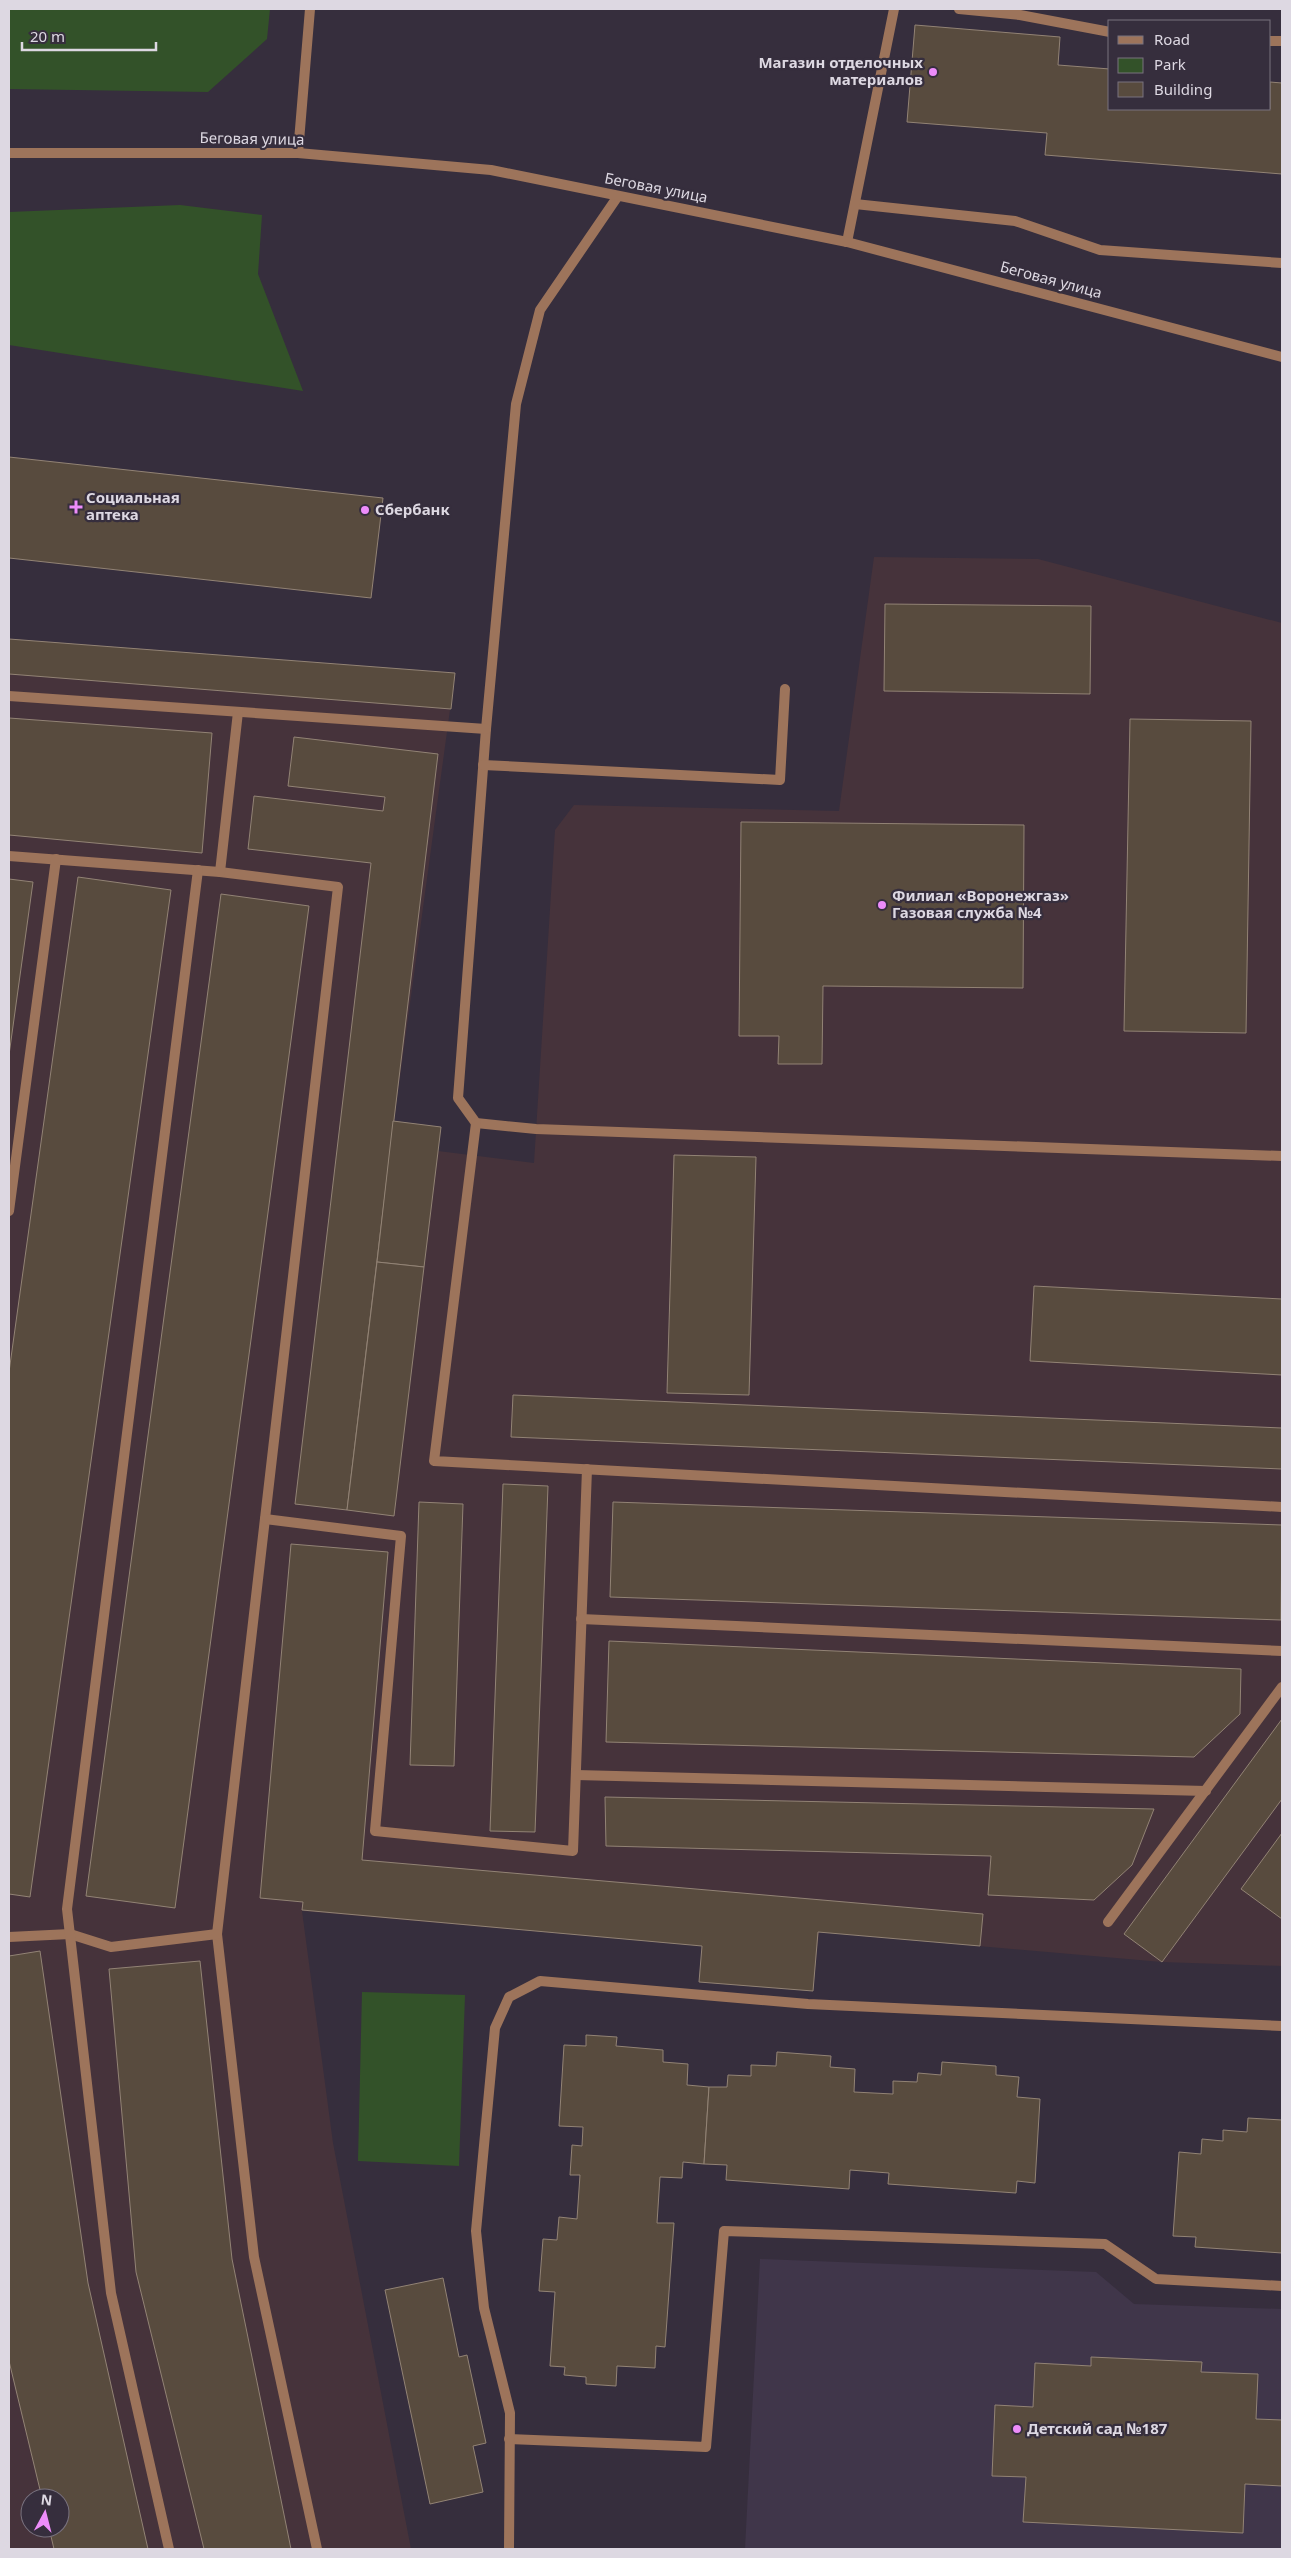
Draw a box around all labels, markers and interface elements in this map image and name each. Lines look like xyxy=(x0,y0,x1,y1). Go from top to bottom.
scale bar xyxy=(22,20,156,52)
legend xyxy=(1108,20,1271,110)
text: 20 m xyxy=(30,26,65,46)
text: Road xyxy=(1154,29,1190,49)
place label: Магазин отделочных материалов xyxy=(758,52,923,89)
text: Park xyxy=(1154,54,1186,74)
marker: Магазин отделочных материалов xyxy=(927,66,939,78)
text: Building xyxy=(1154,79,1212,99)
street label: Беговая улица xyxy=(200,127,305,149)
street label: Беговая улица xyxy=(603,167,709,207)
street label: Беговая улица xyxy=(998,256,1104,302)
place label: Социальная аптека xyxy=(86,487,180,524)
place label: Сбербанк xyxy=(375,499,450,519)
marker: Социальная аптека xyxy=(70,501,82,513)
marker: Сбербанк xyxy=(359,504,371,516)
place label: Филиал «Воронежгаз» Газовая служба №4 xyxy=(892,885,1069,922)
marker: Филиал «Воронежгаз» Газовая служба №4 xyxy=(876,899,888,911)
place label: Детский сад №187 xyxy=(1027,2418,1168,2438)
marker: Детский сад №187 xyxy=(1011,2423,1023,2435)
north arrow xyxy=(20,2488,70,2538)
text: N xyxy=(40,2489,53,2510)

